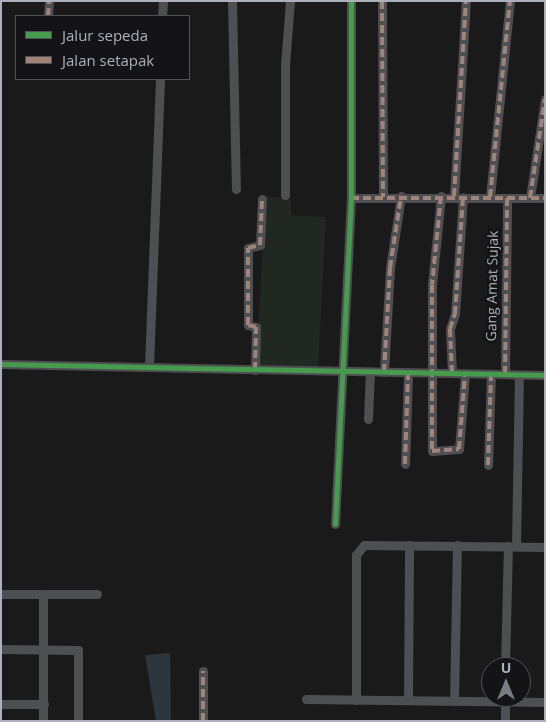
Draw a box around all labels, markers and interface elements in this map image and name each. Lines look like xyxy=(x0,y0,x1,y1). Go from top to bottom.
legend xyxy=(15,15,190,80)
text: Jalur sepeda xyxy=(62,25,148,45)
text: Jalan setapak xyxy=(62,50,154,70)
street label: Gang Amat Sujak xyxy=(483,230,501,342)
north arrow xyxy=(481,657,531,707)
text: U xyxy=(501,658,511,677)

